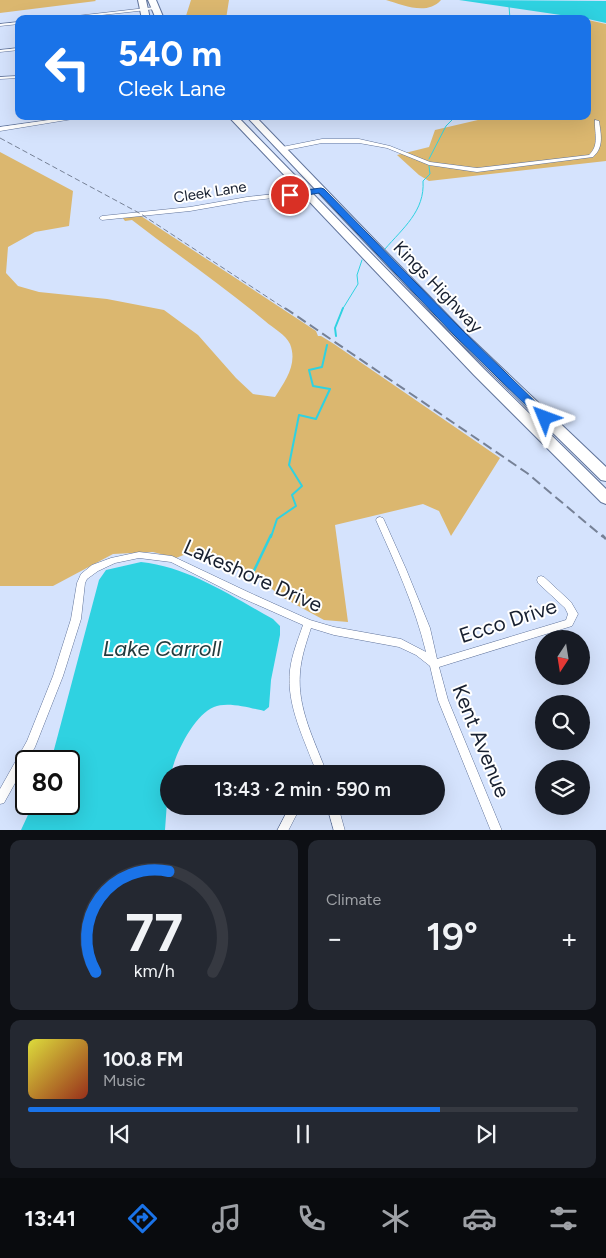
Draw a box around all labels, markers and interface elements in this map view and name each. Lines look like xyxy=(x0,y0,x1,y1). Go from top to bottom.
text: 540 m xyxy=(118,33,222,75)
icon: left xyxy=(35,35,100,100)
text: Cleek Lane xyxy=(118,75,226,102)
pin xyxy=(269,174,311,216)
street label: Cleek Lane xyxy=(172,177,248,207)
icon: arrive xyxy=(276,181,304,209)
street label: Kings Highway xyxy=(389,236,488,338)
position arrow xyxy=(518,391,570,443)
street label: Lakeshore Drive xyxy=(180,534,326,617)
street label: Ecco Drive xyxy=(456,593,560,648)
north arrow xyxy=(535,630,590,685)
map controls xyxy=(535,630,590,815)
water label: Lake Carroll xyxy=(103,635,221,662)
street label: Kent Avenue xyxy=(447,681,516,801)
button: search xyxy=(535,695,590,750)
speed limit sign: 80 xyxy=(15,750,80,815)
button: layers xyxy=(535,760,590,815)
text: 13:43 · 2 min · 590 m xyxy=(214,778,391,801)
text: Climate xyxy=(326,890,381,909)
text: 77 xyxy=(125,902,183,964)
text: 19° xyxy=(426,914,478,960)
text: − xyxy=(326,921,343,955)
text: + xyxy=(561,921,578,955)
text: km/h xyxy=(134,960,174,981)
text: 100.8 FM xyxy=(103,1048,183,1071)
text: Music xyxy=(103,1071,145,1090)
icon: previous xyxy=(106,1120,134,1148)
icon: pause xyxy=(289,1120,317,1148)
icon: next xyxy=(472,1120,500,1148)
icon: directions xyxy=(125,1201,160,1236)
icon: music xyxy=(209,1201,244,1236)
icon: phone xyxy=(294,1201,329,1236)
icon: climate xyxy=(378,1201,413,1236)
icon: car xyxy=(462,1201,497,1236)
icon: filters xyxy=(546,1201,581,1236)
text: 13:41 xyxy=(25,1205,76,1232)

